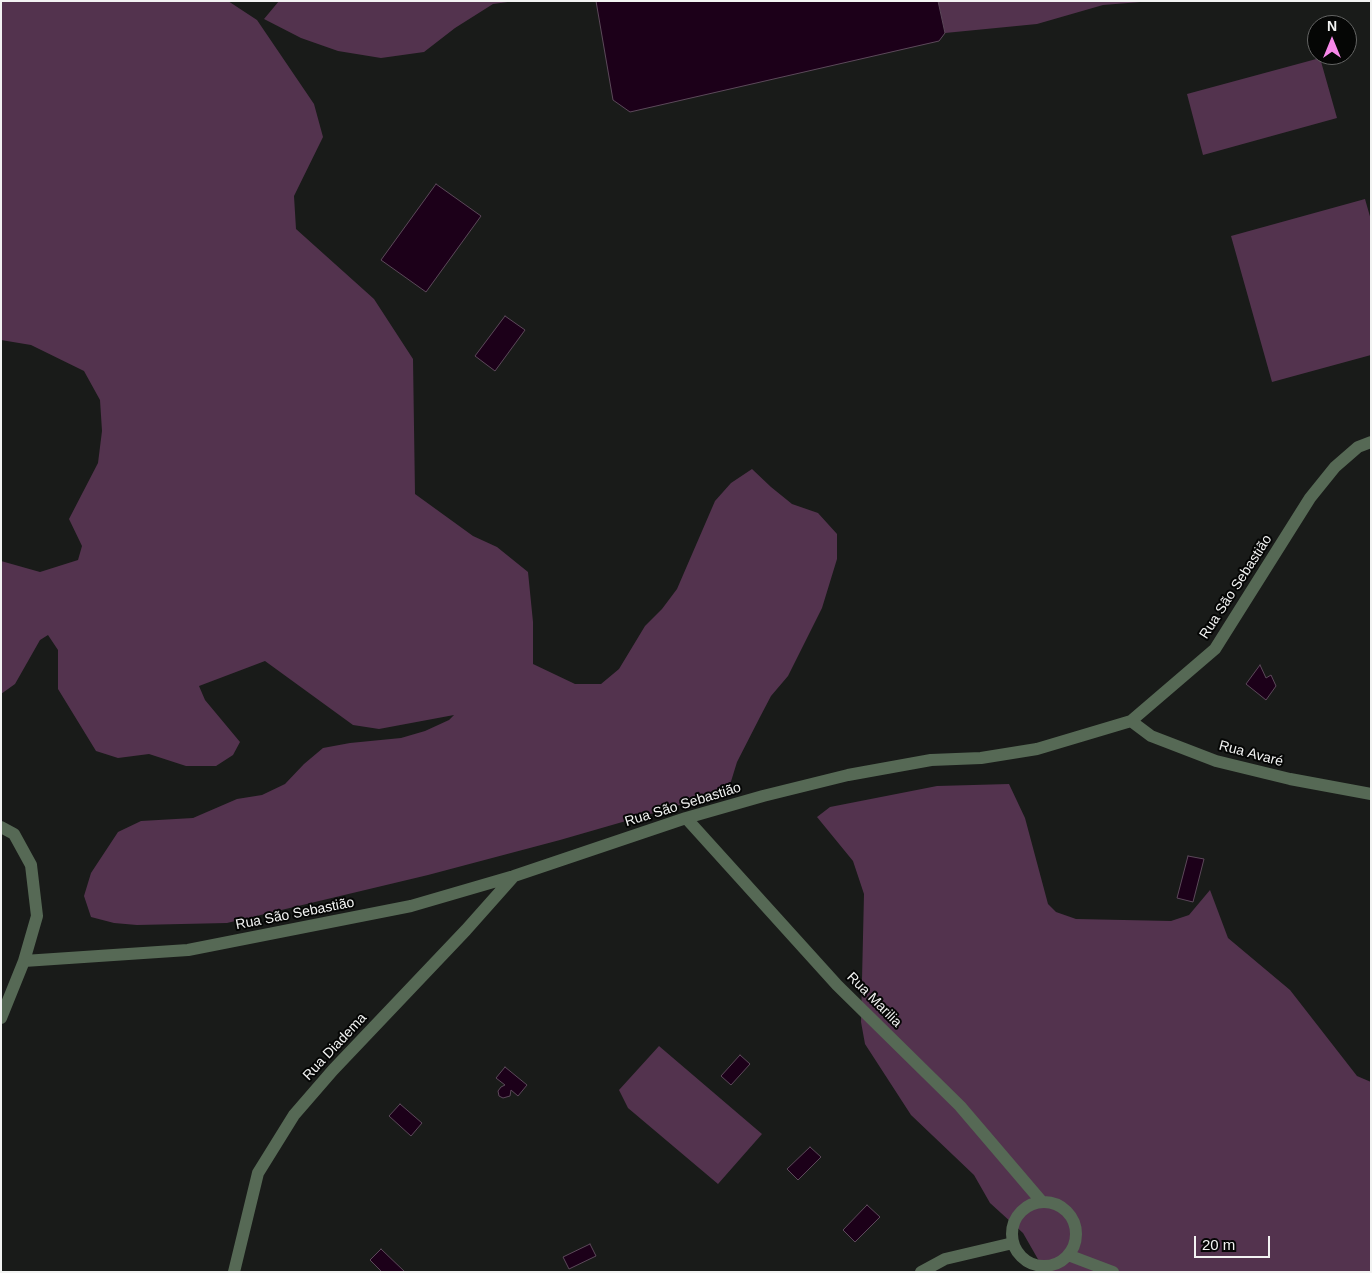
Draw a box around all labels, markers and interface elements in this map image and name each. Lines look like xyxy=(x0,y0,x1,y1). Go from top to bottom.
north arrow xyxy=(1307,15,1357,65)
text: N xyxy=(1327,18,1337,34)
street label: Rua São Sebastião xyxy=(1196,532,1276,642)
street label: Rua Avaré xyxy=(1217,737,1285,771)
street label: Rua São Sebastião xyxy=(623,779,743,831)
street label: Rua São Sebastião xyxy=(234,894,356,934)
street label: Rua Marilia xyxy=(843,969,905,1031)
street label: Rua Diadema xyxy=(300,1010,370,1084)
scale bar xyxy=(1197,1226,1273,1258)
text: 20 m xyxy=(1202,1236,1235,1253)

